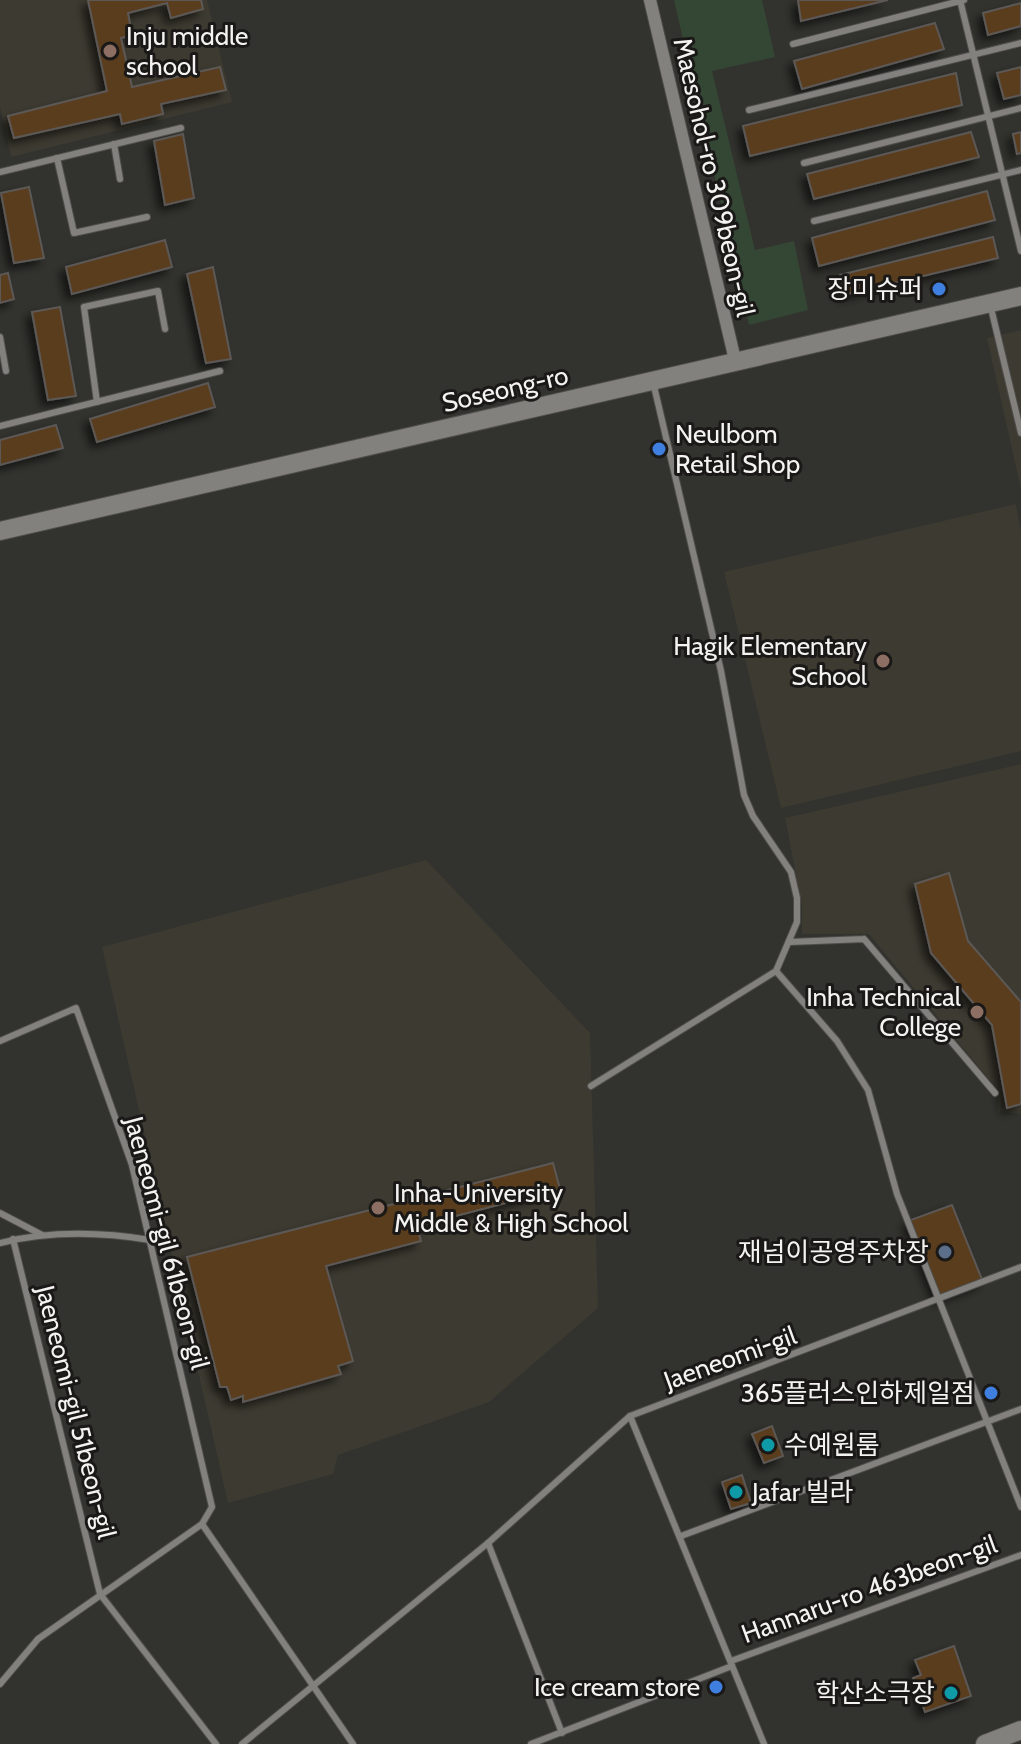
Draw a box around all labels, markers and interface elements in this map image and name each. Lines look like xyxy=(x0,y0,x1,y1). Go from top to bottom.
place label: Inju middle school xyxy=(126,20,248,82)
street label: Maesohol-ro 309beon-gil xyxy=(666,35,762,319)
marker: Inju middle school xyxy=(101,42,119,60)
place label: 장미슈퍼 xyxy=(827,273,923,305)
marker: 장미슈퍼 xyxy=(930,280,948,298)
street label: Soseong-ro xyxy=(439,359,571,419)
place label: Neulbom Retail Shop xyxy=(675,418,800,480)
marker: Neulbom Retail Shop xyxy=(650,440,668,458)
place label: Hagik Elementary School xyxy=(673,630,867,692)
marker: Hagik Elementary School xyxy=(874,652,892,670)
place label: Inha Technical College xyxy=(806,981,961,1043)
marker: Inha Technical College xyxy=(968,1003,986,1021)
street label: Jaeneomi-gil 61beon-gil xyxy=(118,1112,216,1373)
place label: Inha-University Middle & High School xyxy=(394,1177,628,1239)
marker: Inha-University Middle & High School xyxy=(369,1199,387,1217)
place label: 재넘이공영주차장 xyxy=(738,1236,929,1268)
marker: 재넘이공영주차장 xyxy=(936,1243,954,1261)
street label: Jaeneomi-gil 51beon-gil xyxy=(29,1281,123,1542)
street label: Jaeneomi-gil xyxy=(658,1319,801,1397)
place label: 365플러스인하제일점 xyxy=(741,1377,975,1409)
marker: 365플러스인하제일점 xyxy=(982,1384,1000,1402)
place label: 수예원룸 xyxy=(784,1429,880,1461)
marker: 수예원룸 xyxy=(759,1436,777,1454)
place label: Jafar 빌라 xyxy=(751,1476,854,1508)
marker: Jafar 빌라 xyxy=(727,1483,745,1501)
street label: Hannaru-ro 463beon-gil xyxy=(737,1528,1001,1650)
place label: Ice cream store xyxy=(534,1671,700,1703)
place label: 학산소극장 xyxy=(815,1677,935,1709)
marker: Ice cream store xyxy=(707,1678,725,1696)
marker: 학산소극장 xyxy=(942,1684,960,1702)

